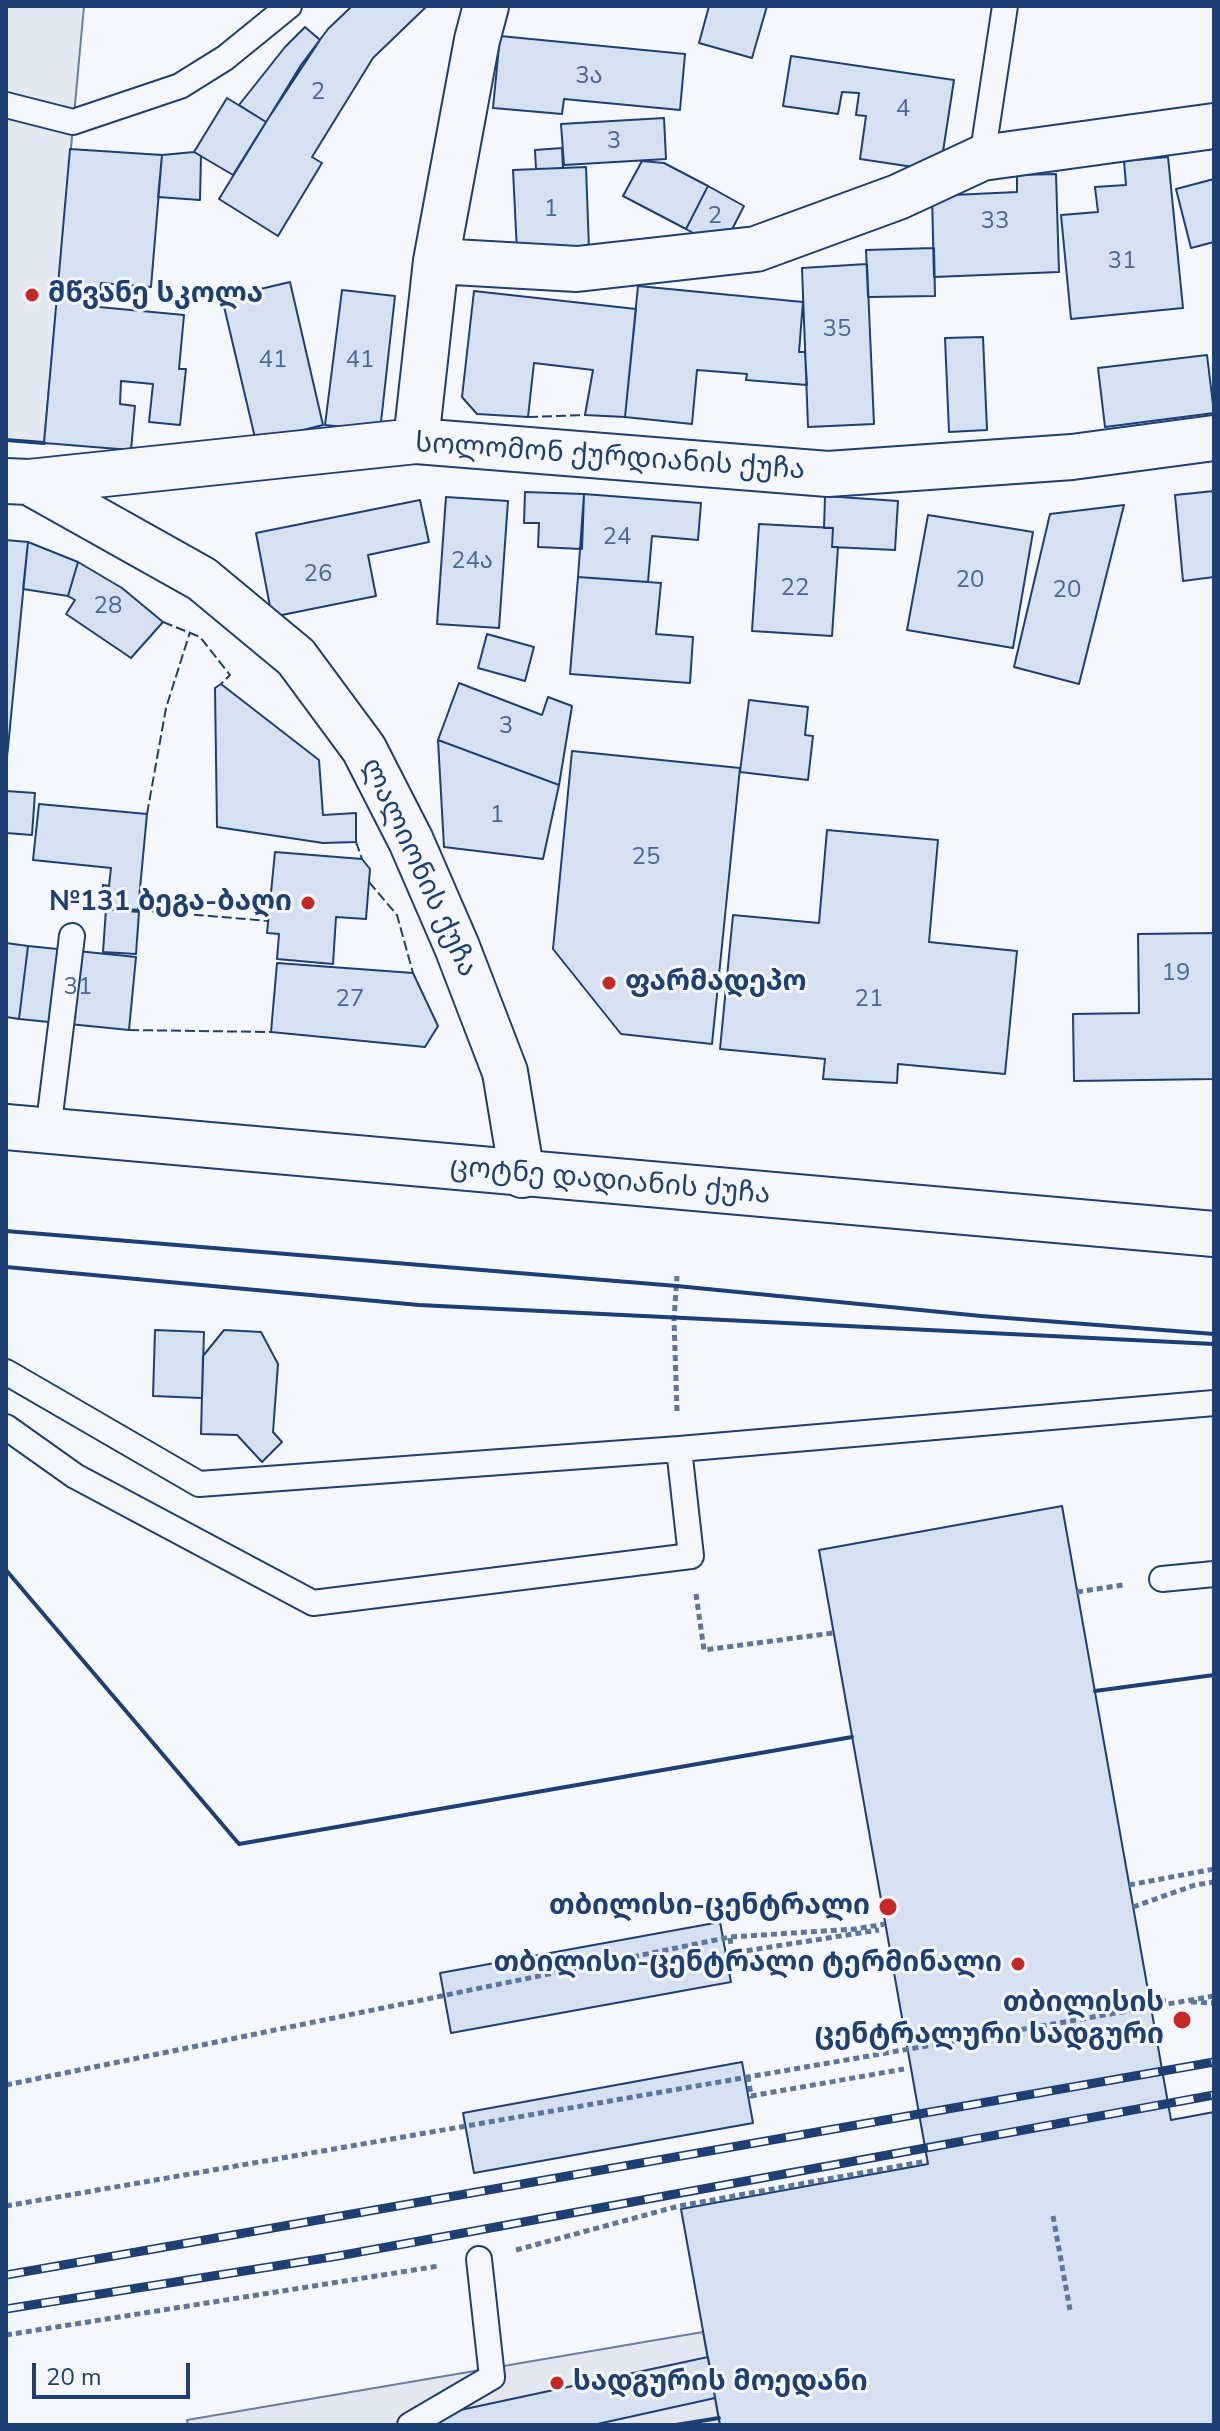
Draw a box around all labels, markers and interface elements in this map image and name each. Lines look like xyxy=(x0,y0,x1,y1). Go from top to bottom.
house number: 3ა xyxy=(575,63,603,91)
house number: 2 xyxy=(311,79,325,107)
house number: 4 xyxy=(896,96,910,124)
house number: 3 xyxy=(607,128,621,156)
house number: 1 xyxy=(544,196,558,224)
house number: 2 xyxy=(708,203,722,231)
house number: 33 xyxy=(981,208,1009,236)
house number: 31 xyxy=(1108,248,1136,276)
place label: მწვანე სკოლა xyxy=(48,278,263,312)
marker: მწვანე სკოლა xyxy=(23,286,41,304)
house number: 35 xyxy=(823,316,851,344)
house number: 41 xyxy=(259,347,287,375)
house number: 41 xyxy=(346,347,374,375)
street label: სოლომონ ქურდიანის ქუჩა xyxy=(414,428,806,488)
house number: 24 xyxy=(603,524,631,552)
house number: 24ა xyxy=(451,548,493,576)
house number: 26 xyxy=(304,561,332,589)
house number: 20 xyxy=(956,567,984,595)
house number: 22 xyxy=(781,575,809,603)
house number: 20 xyxy=(1053,577,1081,605)
house number: 28 xyxy=(94,593,122,621)
house number: 3 xyxy=(499,713,513,741)
street label: ლალიონის ქუჩა xyxy=(353,753,483,983)
house number: 1 xyxy=(490,802,504,830)
house number: 25 xyxy=(632,844,660,872)
place label: №131 ბეგა-ბაღი xyxy=(49,886,292,920)
marker: №131 ბეგა-ბაღი xyxy=(299,894,317,912)
house number: 19 xyxy=(1162,960,1190,988)
place label: ფარმადეპო xyxy=(625,966,807,1000)
house number: 31 xyxy=(64,974,92,1002)
marker: ფარმადეპო xyxy=(600,974,618,992)
house number: 27 xyxy=(336,986,364,1014)
house number: 21 xyxy=(855,986,883,1014)
street label: ცოტნე დადიანის ქუჩა xyxy=(448,1151,772,1213)
place label: თბილისი-ცენტრალი xyxy=(549,1890,870,1924)
marker: თბილისი-ცენტრალი xyxy=(877,1896,899,1918)
place label: თბილისი-ცენტრალი ტერმინალი xyxy=(493,1947,1002,1981)
marker: თბილისი-ცენტრალი ტერმინალი xyxy=(1009,1955,1027,1973)
place label: თბილისის ცენტრალური სადგური xyxy=(815,1987,1164,2053)
marker: თბილისის ცენტრალური სადგური xyxy=(1171,2009,1193,2031)
scale bar xyxy=(36,2347,194,2397)
text: 20 m xyxy=(46,2361,102,2393)
place label: სადგურის მოედანი xyxy=(573,2366,868,2400)
marker: სადგურის მოედანი xyxy=(548,2374,566,2392)

